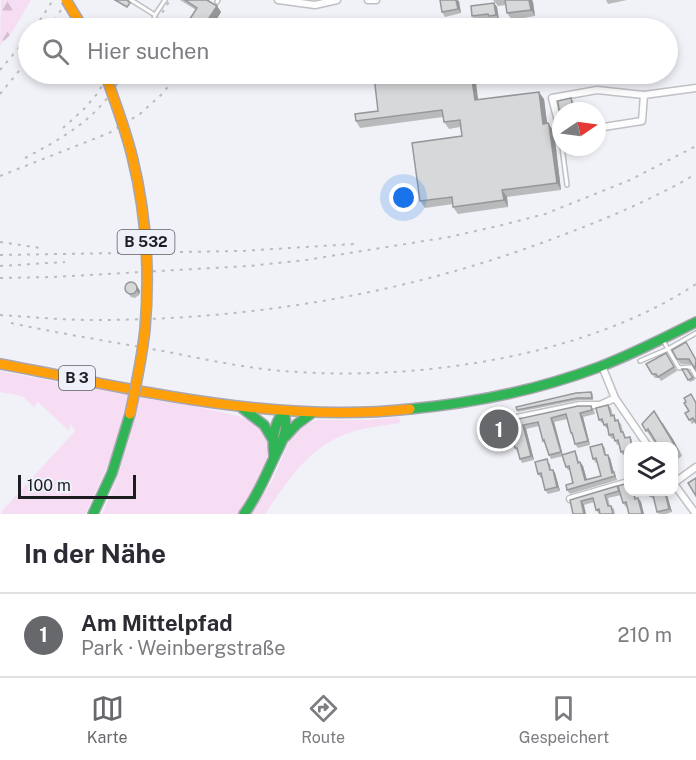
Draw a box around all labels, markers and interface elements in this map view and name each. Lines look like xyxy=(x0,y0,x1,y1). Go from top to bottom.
search box xyxy=(18,18,678,84)
icon: search xyxy=(39,35,72,68)
text: Hier suchen xyxy=(87,38,209,64)
north arrow xyxy=(552,102,606,156)
your location xyxy=(389,183,418,212)
road number: B 532 xyxy=(118,230,174,254)
road number: B 3 xyxy=(59,366,95,390)
pin: 1 xyxy=(480,406,518,452)
map controls xyxy=(624,442,678,496)
button: layers xyxy=(624,442,678,496)
scale bar xyxy=(18,472,136,500)
text: 100 m xyxy=(27,476,71,495)
text: In der Nähe xyxy=(24,538,166,569)
text: Am Mittelpfad xyxy=(81,610,233,636)
text: 1 xyxy=(39,623,48,647)
text: 210 m xyxy=(618,623,672,647)
text: Park · Weinbergstraße xyxy=(81,636,286,660)
tab: Karte xyxy=(87,692,128,747)
tab: Route xyxy=(301,692,345,747)
tab: Gespeichert xyxy=(519,692,609,747)

